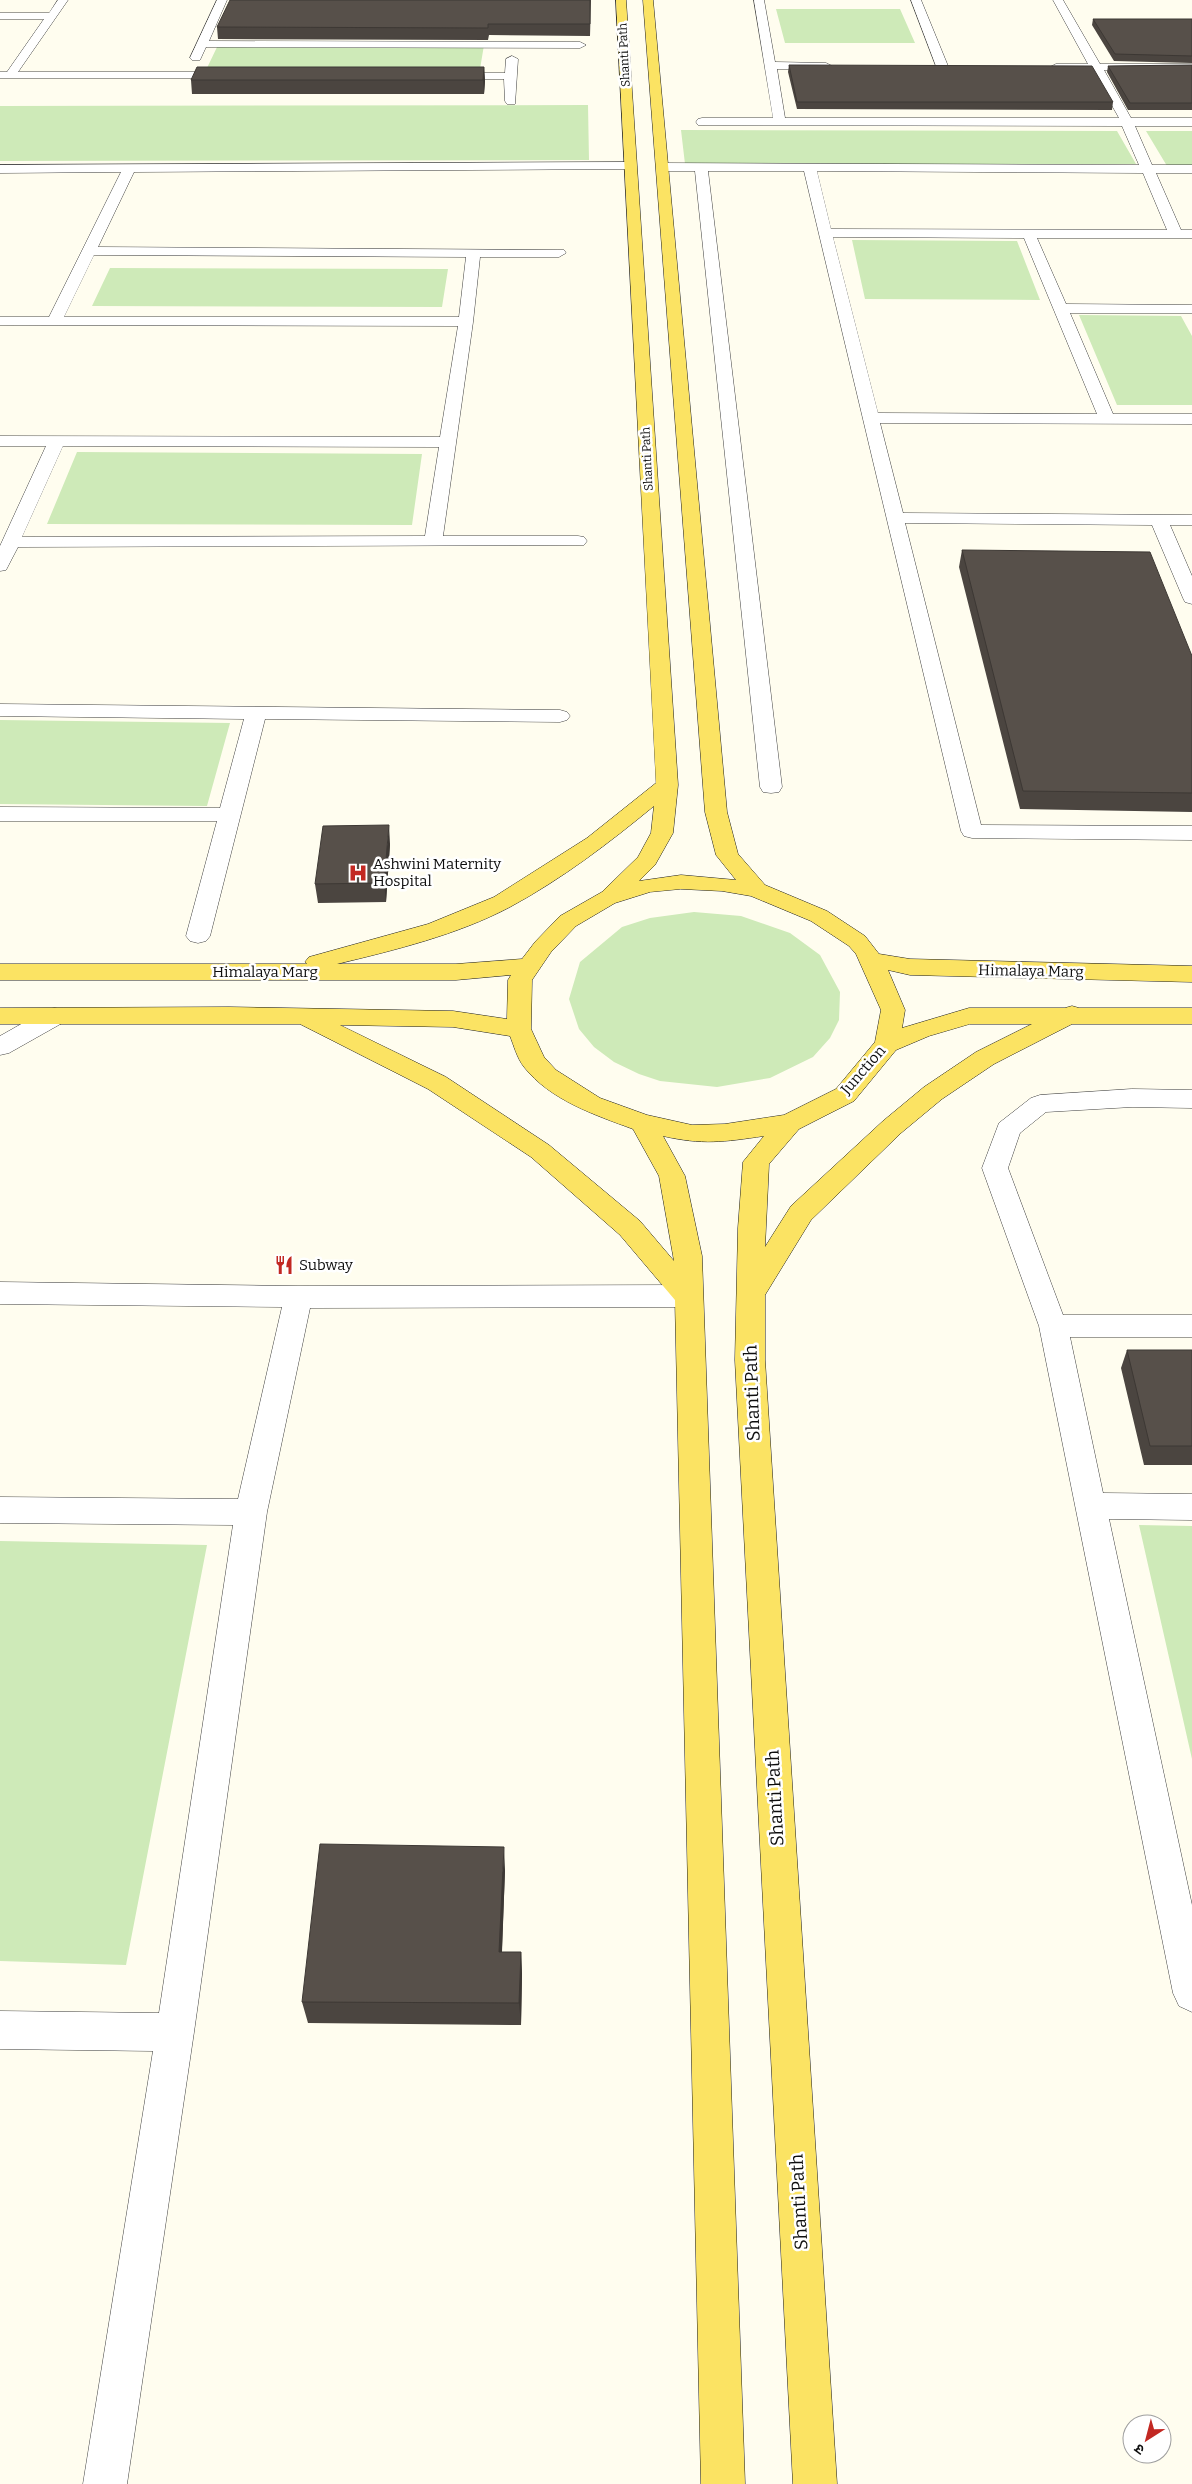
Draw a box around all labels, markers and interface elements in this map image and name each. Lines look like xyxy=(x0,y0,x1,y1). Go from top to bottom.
street label: Shanti Path xyxy=(615,22,633,87)
street label: Shanti Path xyxy=(638,426,656,491)
place label: Ashwini Maternity Hospital xyxy=(373,855,501,890)
hospital icon: Ashwini Maternity Hospital xyxy=(347,862,369,884)
street label: Himalaya Marg xyxy=(978,961,1084,981)
street label: Himalaya Marg xyxy=(212,963,318,981)
street label: Junction xyxy=(836,1041,890,1099)
restaurant icon: Subway xyxy=(273,1254,295,1276)
place label: Subway xyxy=(299,1256,353,1274)
street label: Shanti Path xyxy=(739,1344,765,1442)
street label: Shanti Path xyxy=(761,1749,789,1847)
street label: Shanti Path xyxy=(785,2153,813,2251)
north arrow xyxy=(1122,2414,1172,2464)
text: उ xyxy=(1131,2439,1148,2458)

